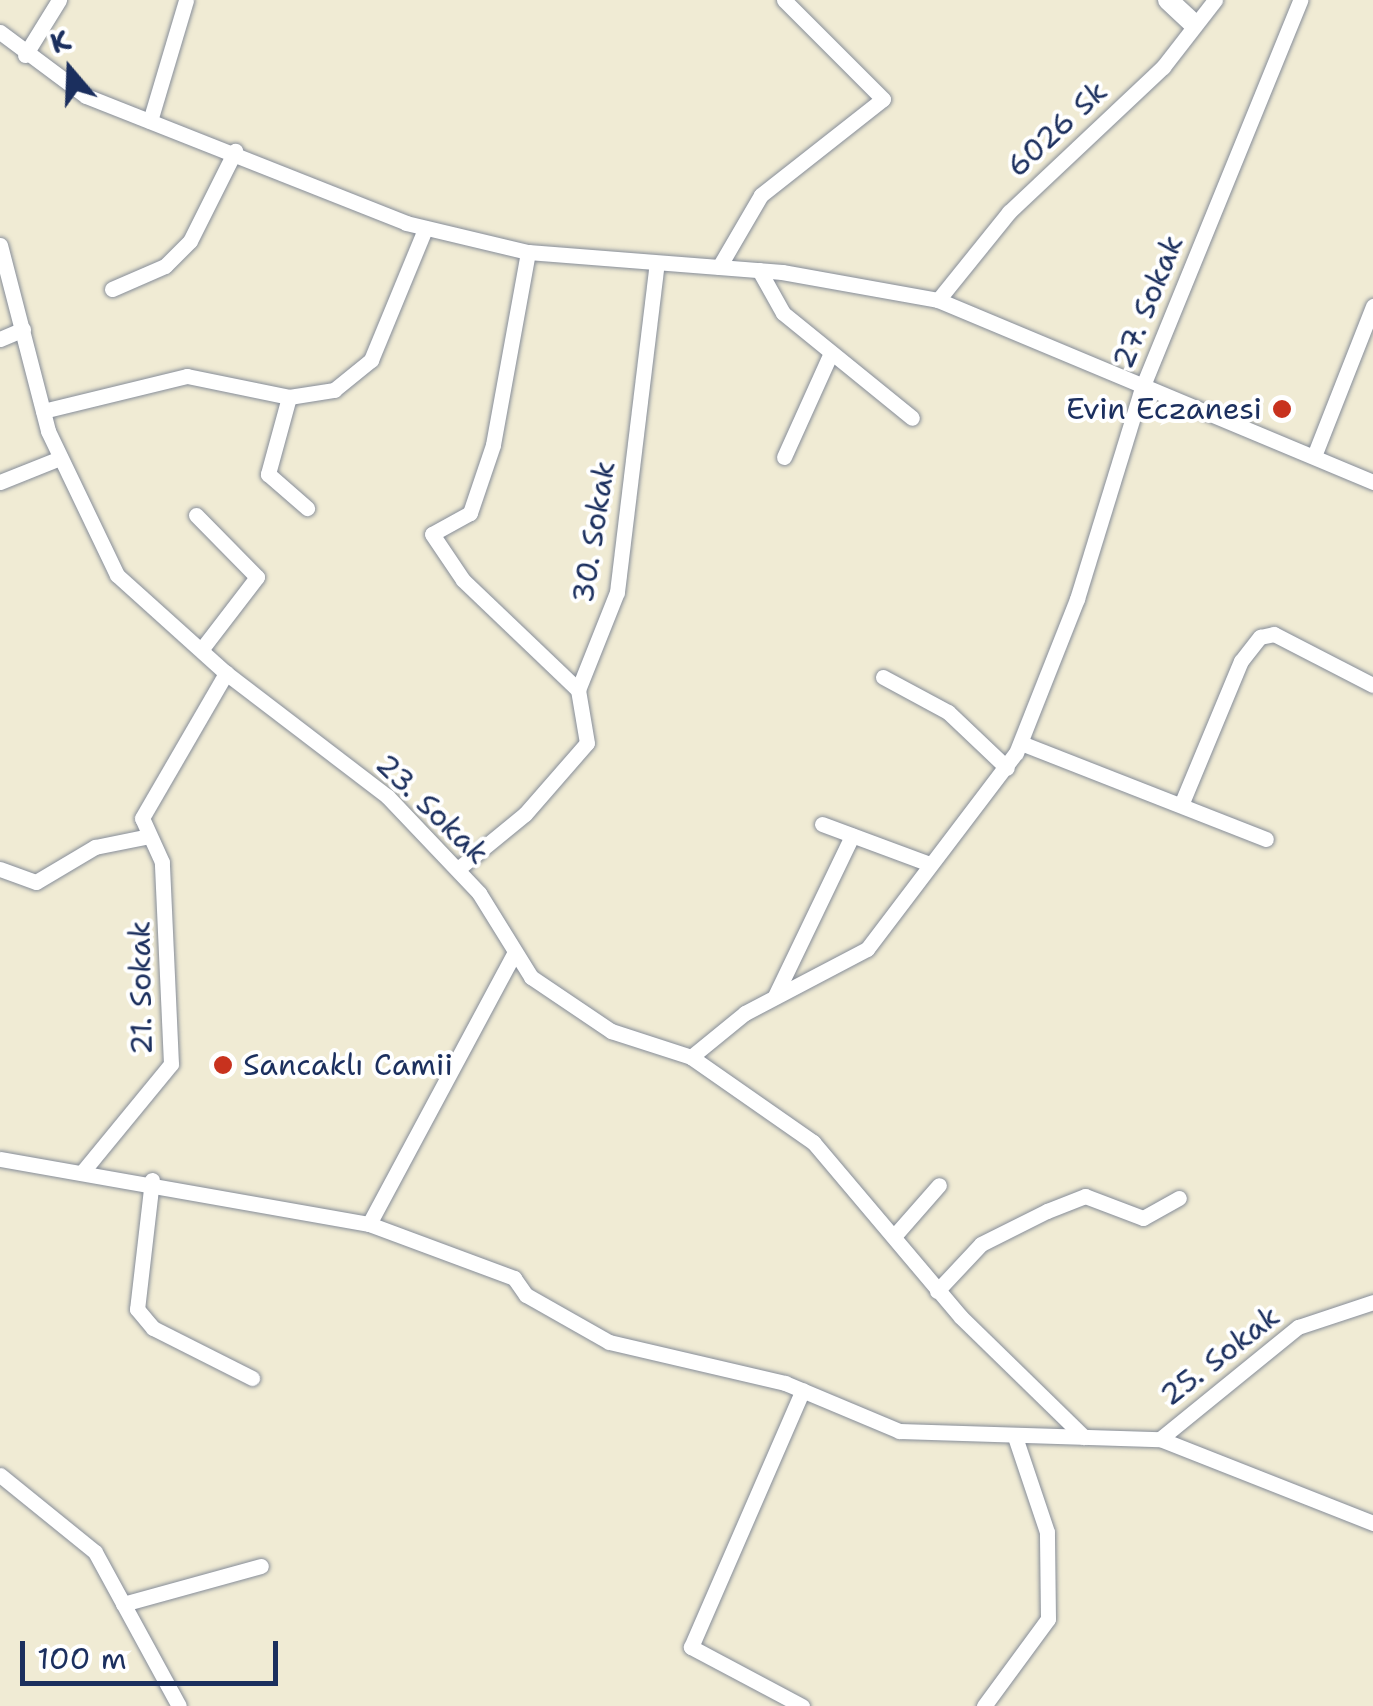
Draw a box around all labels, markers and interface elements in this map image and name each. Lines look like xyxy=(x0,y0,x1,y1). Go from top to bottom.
north arrow xyxy=(20,20,120,120)
text: K xyxy=(45,21,75,63)
street label: 6026 Sk xyxy=(999,73,1115,185)
street label: 27. Sokak xyxy=(1105,230,1191,374)
place label: Evin Eczanesi xyxy=(1066,391,1262,427)
marker: Evin Eczanesi xyxy=(1271,398,1293,420)
street label: 30. Sokak xyxy=(565,458,623,606)
street label: 23. Sokak xyxy=(368,746,496,872)
street label: 21. Sokak xyxy=(122,920,160,1056)
place label: Sancaklı Camii xyxy=(243,1047,453,1083)
marker: Sancaklı Camii xyxy=(212,1054,234,1076)
street label: 25. Sokak xyxy=(1153,1298,1287,1414)
scale bar xyxy=(25,1621,282,1683)
text: 100 m xyxy=(37,1638,127,1679)

